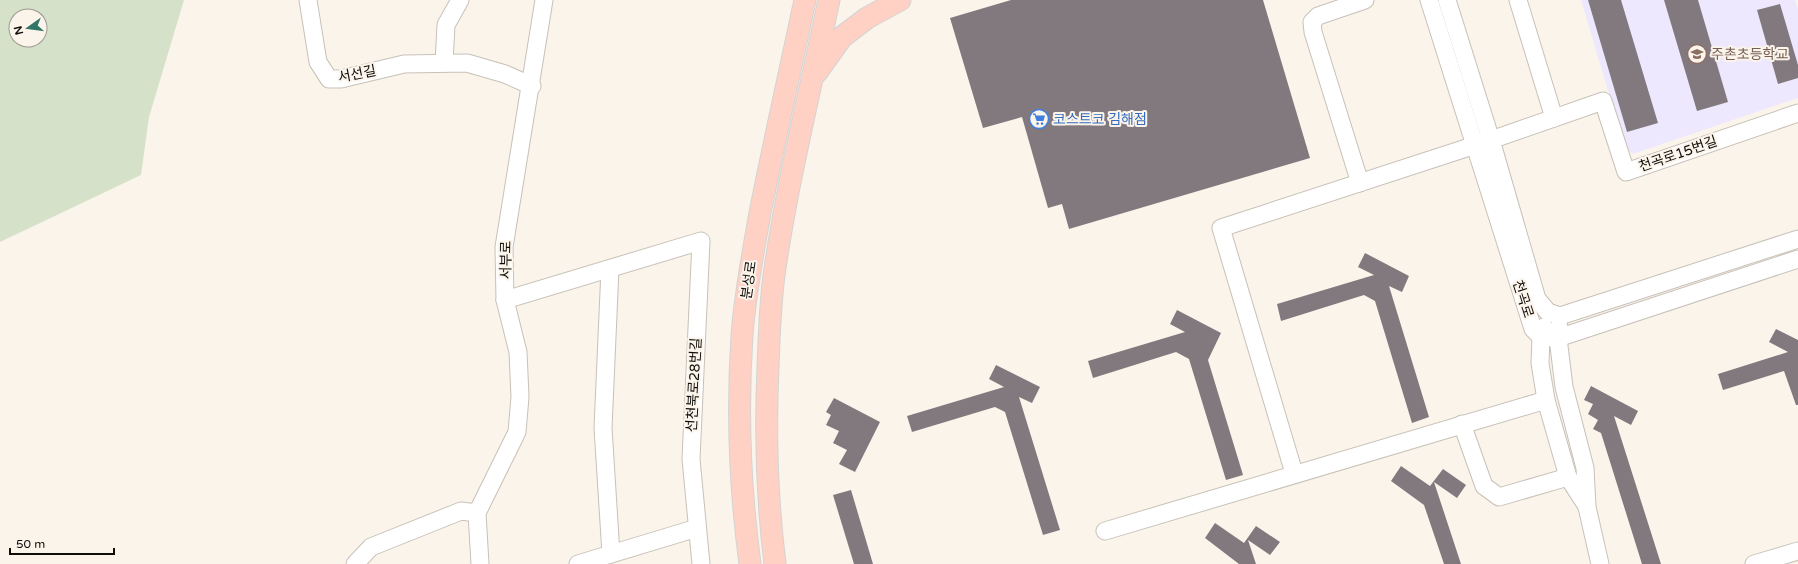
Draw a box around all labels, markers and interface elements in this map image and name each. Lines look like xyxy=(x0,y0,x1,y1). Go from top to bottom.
north arrow xyxy=(8,8,48,48)
text: N xyxy=(11,24,26,36)
school or university icon: 주촌초등학교 xyxy=(1686,43,1708,65)
place label: 주촌초등학교 xyxy=(1711,46,1788,63)
street label: 서선길 xyxy=(336,62,378,86)
supermarket icon: 코스트코 김해점 xyxy=(1028,108,1050,130)
place label: 코스트코 김해점 xyxy=(1053,111,1147,128)
street label: 천곡로15번길 xyxy=(1636,133,1720,175)
street label: 서부로 xyxy=(497,240,515,279)
street label: 분성로 xyxy=(738,260,760,300)
street label: 천곡로 xyxy=(1509,278,1537,320)
street label: 선천북로28번길 xyxy=(683,337,705,433)
scale bar xyxy=(10,530,114,556)
text: 50 m xyxy=(16,537,45,551)

